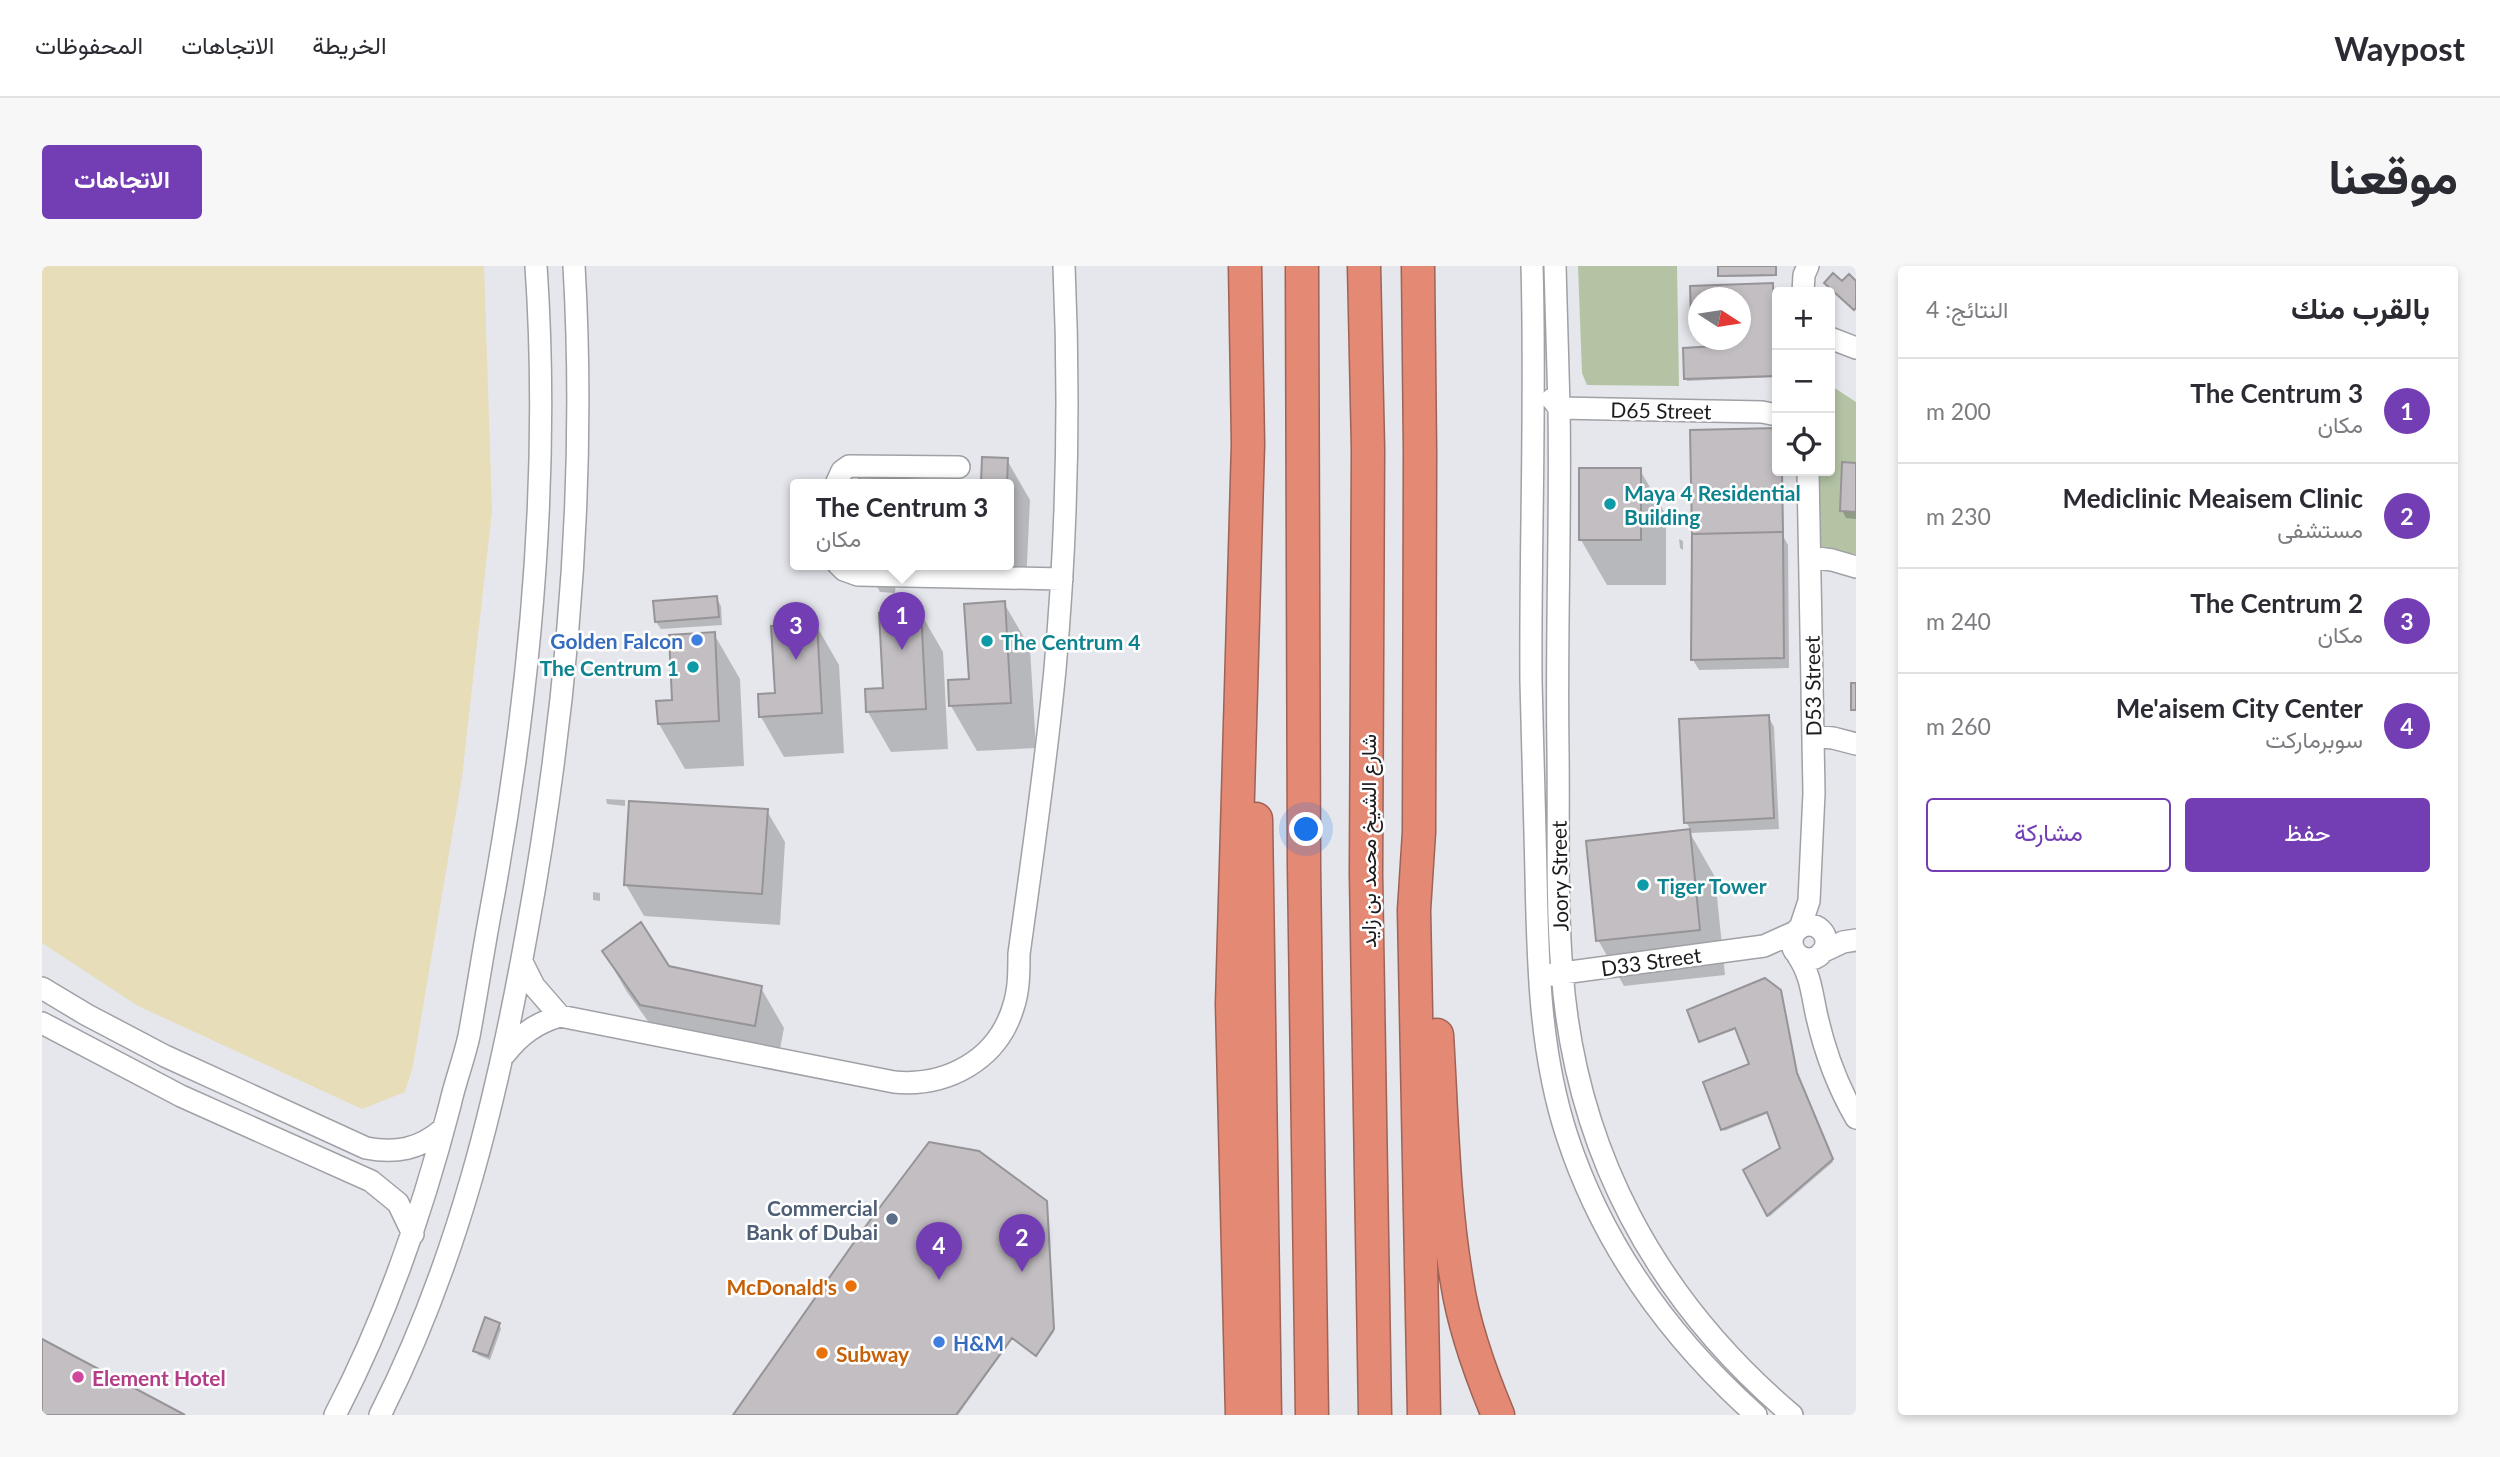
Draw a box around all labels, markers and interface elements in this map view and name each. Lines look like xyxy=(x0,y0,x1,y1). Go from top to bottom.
text: Waypost xyxy=(2334,28,2465,68)
text: المحفوظات xyxy=(35,30,143,59)
text: الاتجاهات xyxy=(181,30,274,59)
text: الخريطة xyxy=(312,30,387,59)
button: الاتجاهات xyxy=(42,145,202,219)
text: موقعنا xyxy=(2328,146,2458,204)
north arrow xyxy=(1688,287,1751,350)
map controls xyxy=(1772,287,1835,476)
button: + xyxy=(1772,287,1835,350)
text: بالقرب منك xyxy=(2291,289,2430,325)
text: النتائج: 4 xyxy=(1926,295,2008,323)
button: − xyxy=(1772,350,1835,413)
text: The Centrum 3 xyxy=(2190,377,2363,409)
street label: D65 Street xyxy=(1610,397,1712,423)
text: 200 m xyxy=(1926,397,1991,425)
text: 1 xyxy=(2400,397,2414,425)
text: مكان xyxy=(2317,410,2363,438)
button: locate xyxy=(1772,413,1835,476)
popup xyxy=(790,479,1014,570)
place label: Maya 4 Residential Building xyxy=(1624,480,1801,529)
text: Mediclinic Meaisem Clinic xyxy=(2063,482,2363,514)
text: The Centrum 3 xyxy=(816,491,988,523)
marker: Maya 4 Residential Building xyxy=(1602,496,1618,512)
text: 230 m xyxy=(1926,502,1991,530)
text: 2 xyxy=(2400,502,2414,530)
text: مستشفى xyxy=(2277,515,2363,543)
text: مكان xyxy=(816,524,861,552)
text: The Centrum 2 xyxy=(2190,587,2363,619)
pin: 1 xyxy=(879,592,925,650)
pin: 3 xyxy=(773,602,819,660)
text: 240 m xyxy=(1926,607,1991,635)
text: 3 xyxy=(2400,607,2414,635)
text: مكان xyxy=(2317,620,2363,648)
place label: Golden Falcon xyxy=(550,628,683,653)
place label: The Centrum 4 xyxy=(1001,629,1141,654)
marker: Golden Falcon xyxy=(689,632,705,648)
marker: The Centrum 4 xyxy=(979,633,995,649)
street label: D53 Street xyxy=(1799,635,1825,737)
place label: The Centrum 1 xyxy=(539,655,679,680)
marker: The Centrum 1 xyxy=(685,659,701,675)
text: Me'aisem City Center xyxy=(2116,692,2363,724)
text: 260 m xyxy=(1926,712,1991,740)
text: 4 xyxy=(2400,712,2414,740)
text: سوبرماركت xyxy=(2265,725,2363,753)
street label: شارع الشيخ محمد بن زايد xyxy=(1355,734,1383,948)
button: مشاركة xyxy=(1926,798,2171,872)
button: حفظ xyxy=(2185,798,2430,872)
your location xyxy=(1289,812,1323,846)
street label: Joory Street xyxy=(1546,820,1572,932)
place label: Tiger Tower xyxy=(1657,873,1767,898)
marker: Tiger Tower xyxy=(1635,877,1651,893)
street label: D33 Street xyxy=(1599,942,1703,980)
place label: Commercial Bank of Dubai xyxy=(746,1195,878,1244)
marker: Commercial Bank of Dubai xyxy=(884,1211,900,1227)
pin: 2 xyxy=(999,1214,1045,1272)
pin: 4 xyxy=(916,1222,962,1280)
place label: McDonald's xyxy=(726,1274,837,1299)
marker: McDonald's xyxy=(843,1278,859,1294)
place label: H&M xyxy=(953,1330,1004,1355)
marker: H&M xyxy=(931,1334,947,1350)
place label: Subway xyxy=(836,1341,910,1366)
marker: Subway xyxy=(814,1345,830,1361)
place label: Element Hotel xyxy=(92,1365,226,1390)
marker: Element Hotel xyxy=(70,1369,86,1385)

